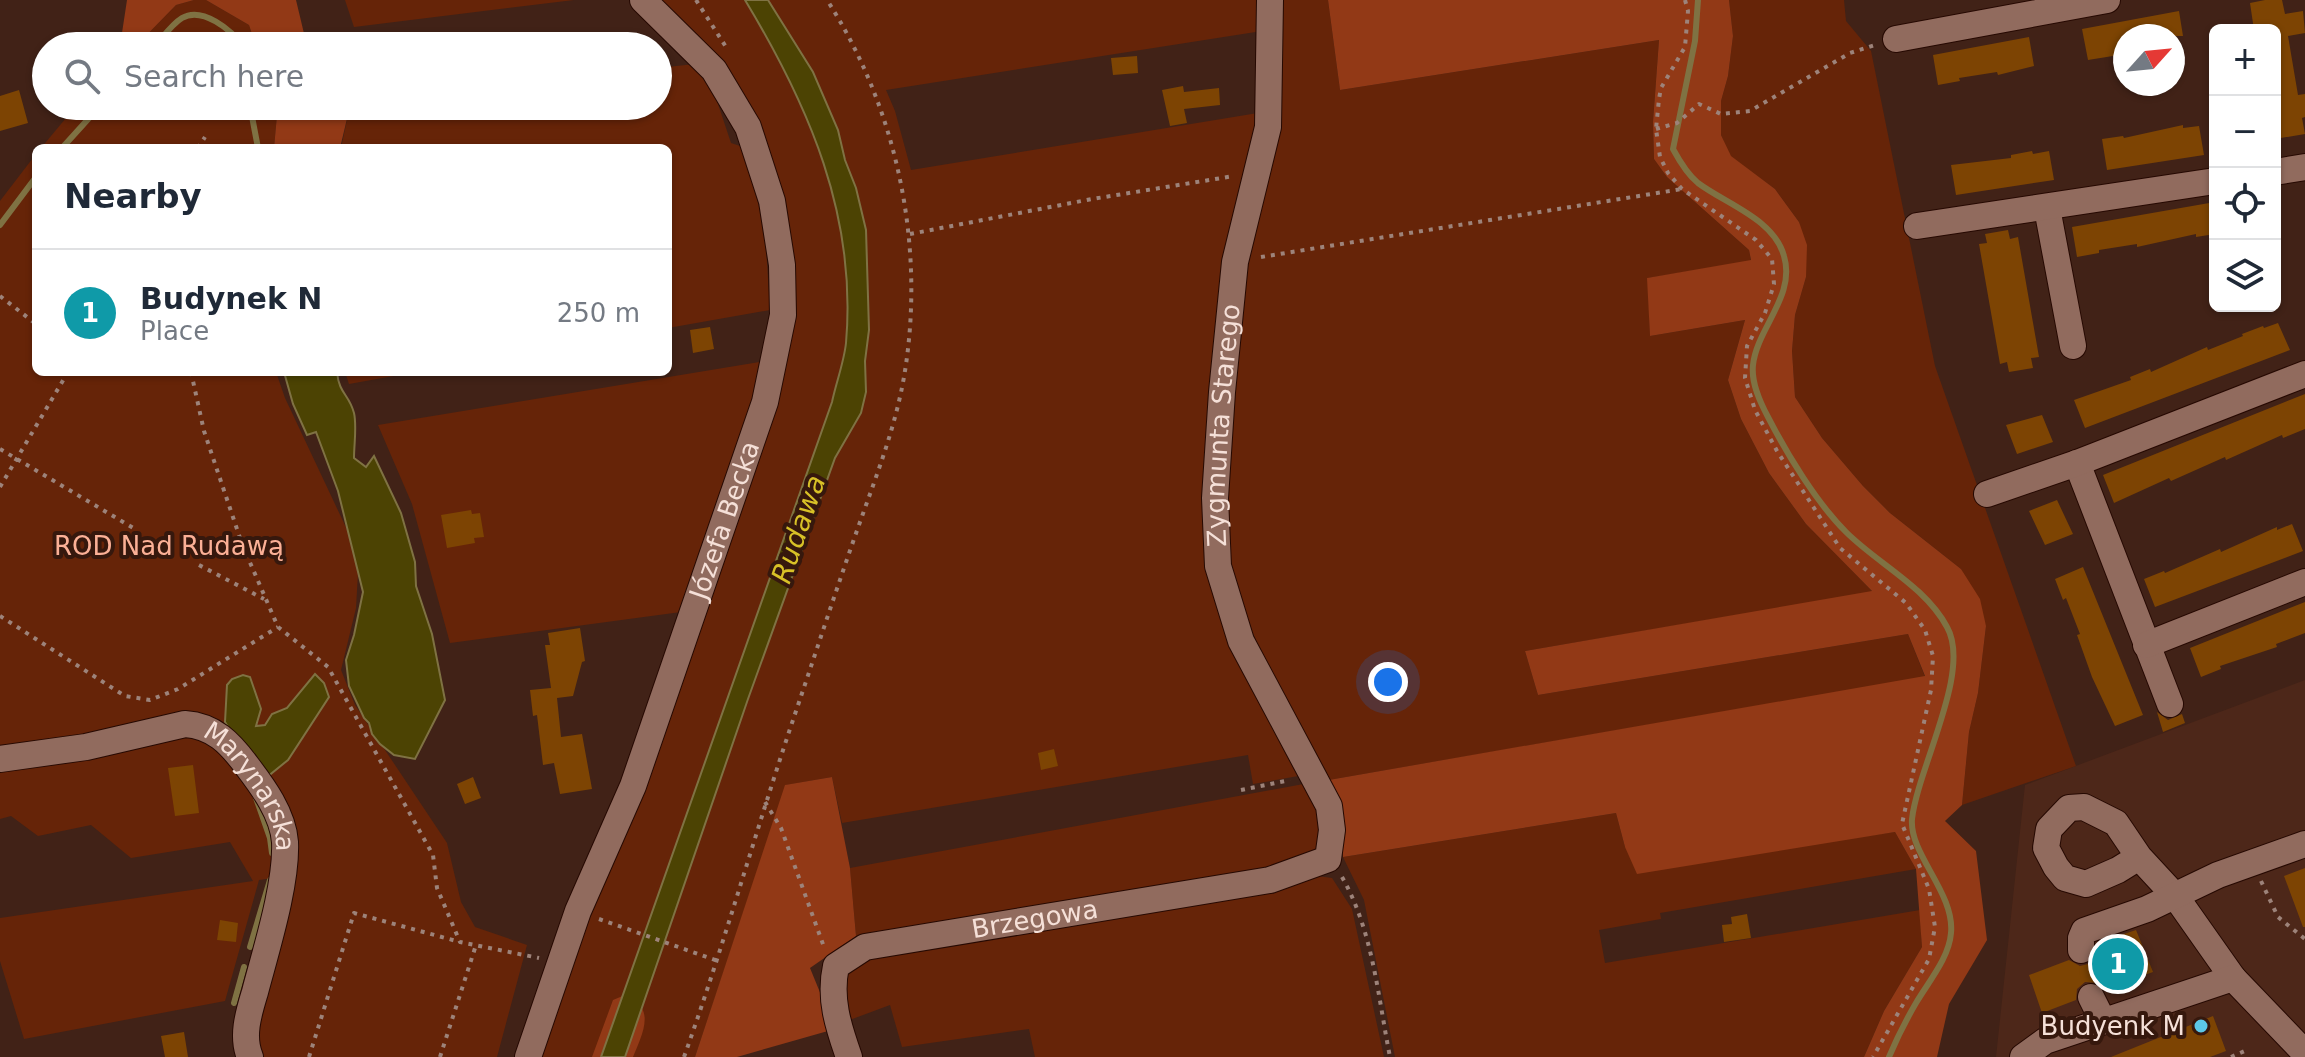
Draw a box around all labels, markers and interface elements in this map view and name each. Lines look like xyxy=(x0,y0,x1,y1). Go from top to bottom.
north arrow xyxy=(2113,24,2185,96)
map controls xyxy=(2209,24,2281,312)
button: + xyxy=(2209,24,2281,96)
search box xyxy=(32,32,672,120)
icon: search xyxy=(60,54,104,98)
text: Search here xyxy=(124,59,304,94)
button: − xyxy=(2209,96,2281,168)
button: locate xyxy=(2209,168,2281,240)
text: Nearby xyxy=(64,176,202,216)
button: layers xyxy=(2209,240,2281,312)
text: Budynek N xyxy=(140,281,322,316)
text: 1 xyxy=(81,298,99,328)
text: 250 m xyxy=(557,298,640,328)
street label: Zygmunta Starego xyxy=(1200,302,1246,548)
text: Place xyxy=(140,316,209,346)
street label: Józefa Becka xyxy=(683,437,765,605)
water label: Rudawa xyxy=(765,471,832,588)
park label: ROD Nad Rudawą xyxy=(54,531,284,561)
your location xyxy=(1368,662,1408,702)
street label: Marynarska xyxy=(198,715,300,852)
street label: Brzegowa xyxy=(969,894,1100,944)
pin: 1 xyxy=(2092,934,2144,994)
place label: Budyenk M xyxy=(2041,1011,2185,1041)
marker: Budyenk M xyxy=(2192,1017,2210,1035)

